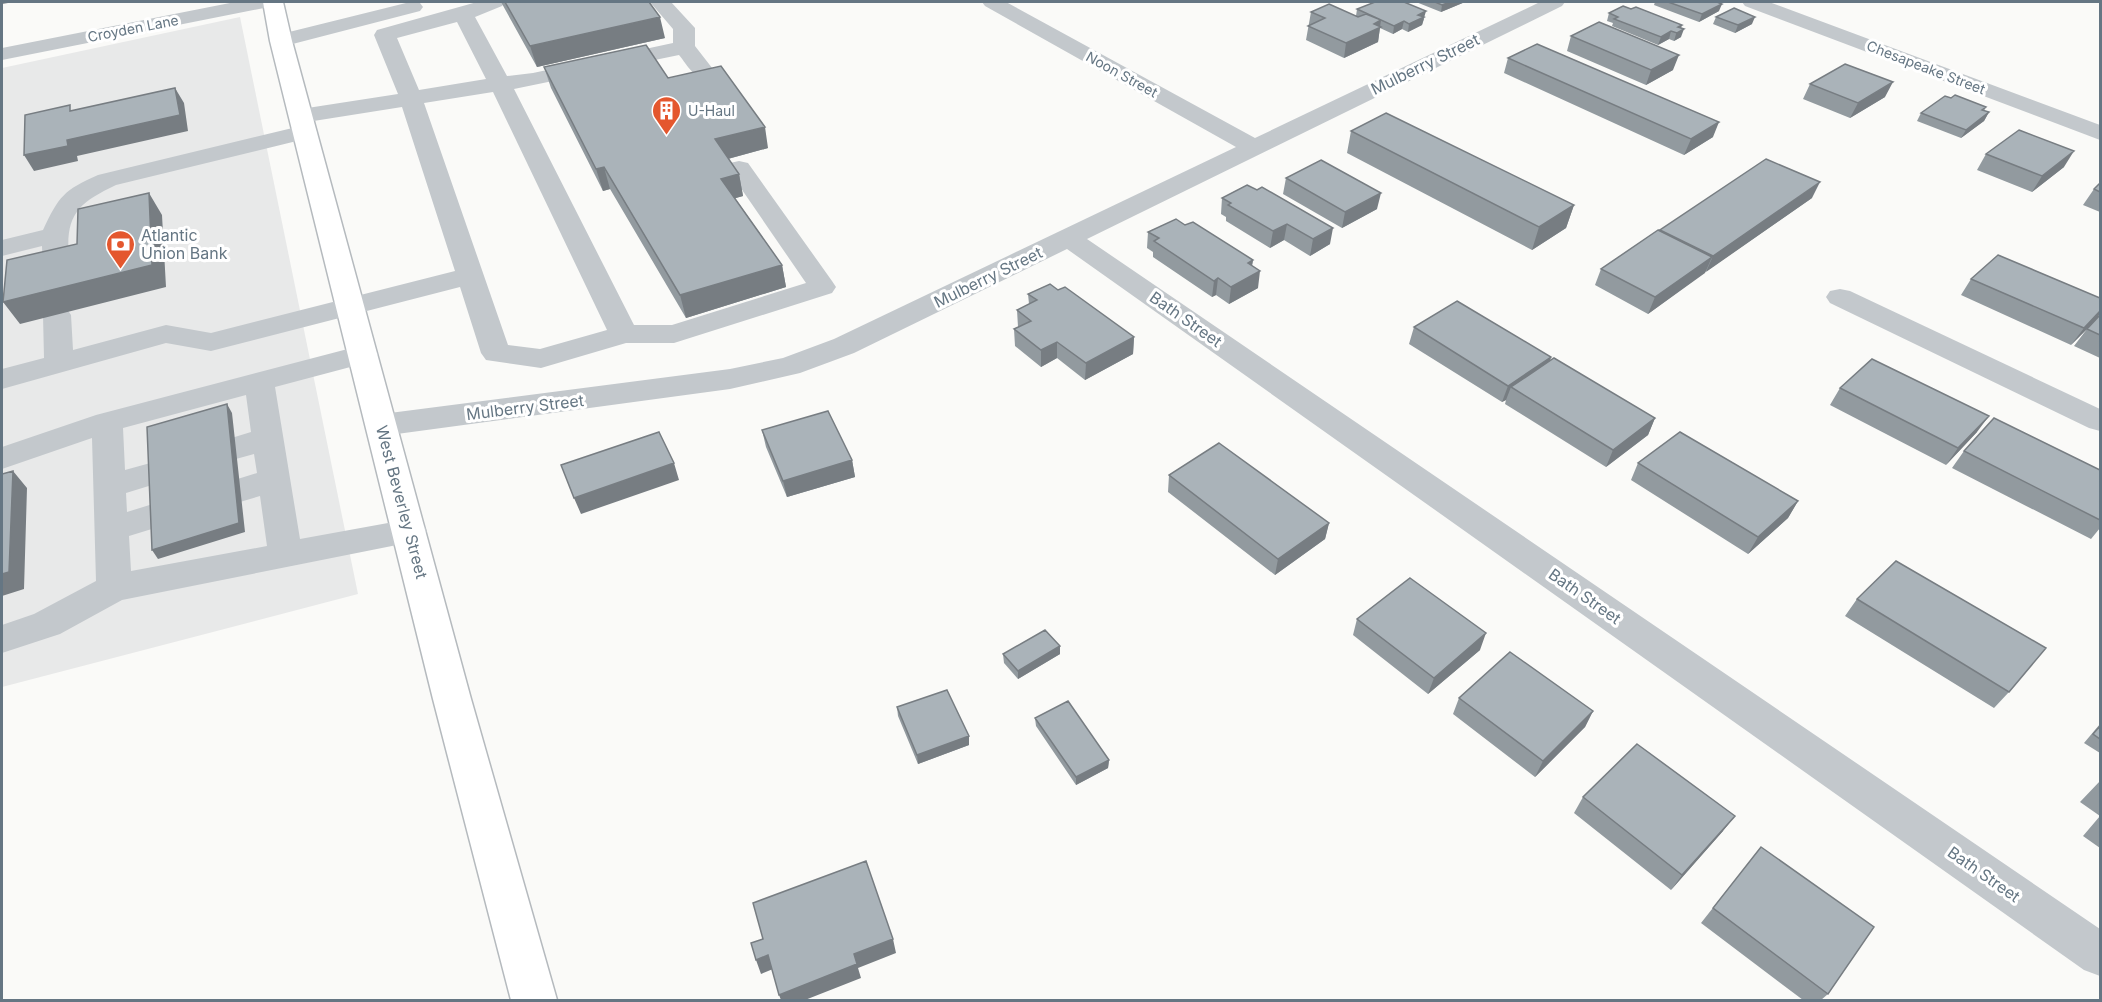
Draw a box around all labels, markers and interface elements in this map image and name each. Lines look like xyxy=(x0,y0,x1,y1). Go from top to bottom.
street label: Croyden Lane xyxy=(86,11,180,45)
street label: Mulberry Street xyxy=(1368,29,1482,99)
street label: Chesapeake Street xyxy=(1864,37,1988,98)
street label: Noon Street xyxy=(1083,47,1161,101)
building icon: U-Haul xyxy=(651,94,683,136)
place label: U-Haul xyxy=(688,102,735,119)
place label: Atlantic Union Bank xyxy=(141,225,228,263)
bank icon: Atlantic Union Bank xyxy=(104,228,136,270)
street label: Mulberry Street xyxy=(931,242,1045,312)
street label: Bath Street xyxy=(1146,287,1226,351)
street label: Mulberry Street xyxy=(465,390,585,424)
street label: West Beverley Street xyxy=(372,423,432,581)
street label: Bath Street xyxy=(1545,564,1625,628)
street label: Bath Street xyxy=(1944,842,2024,906)

